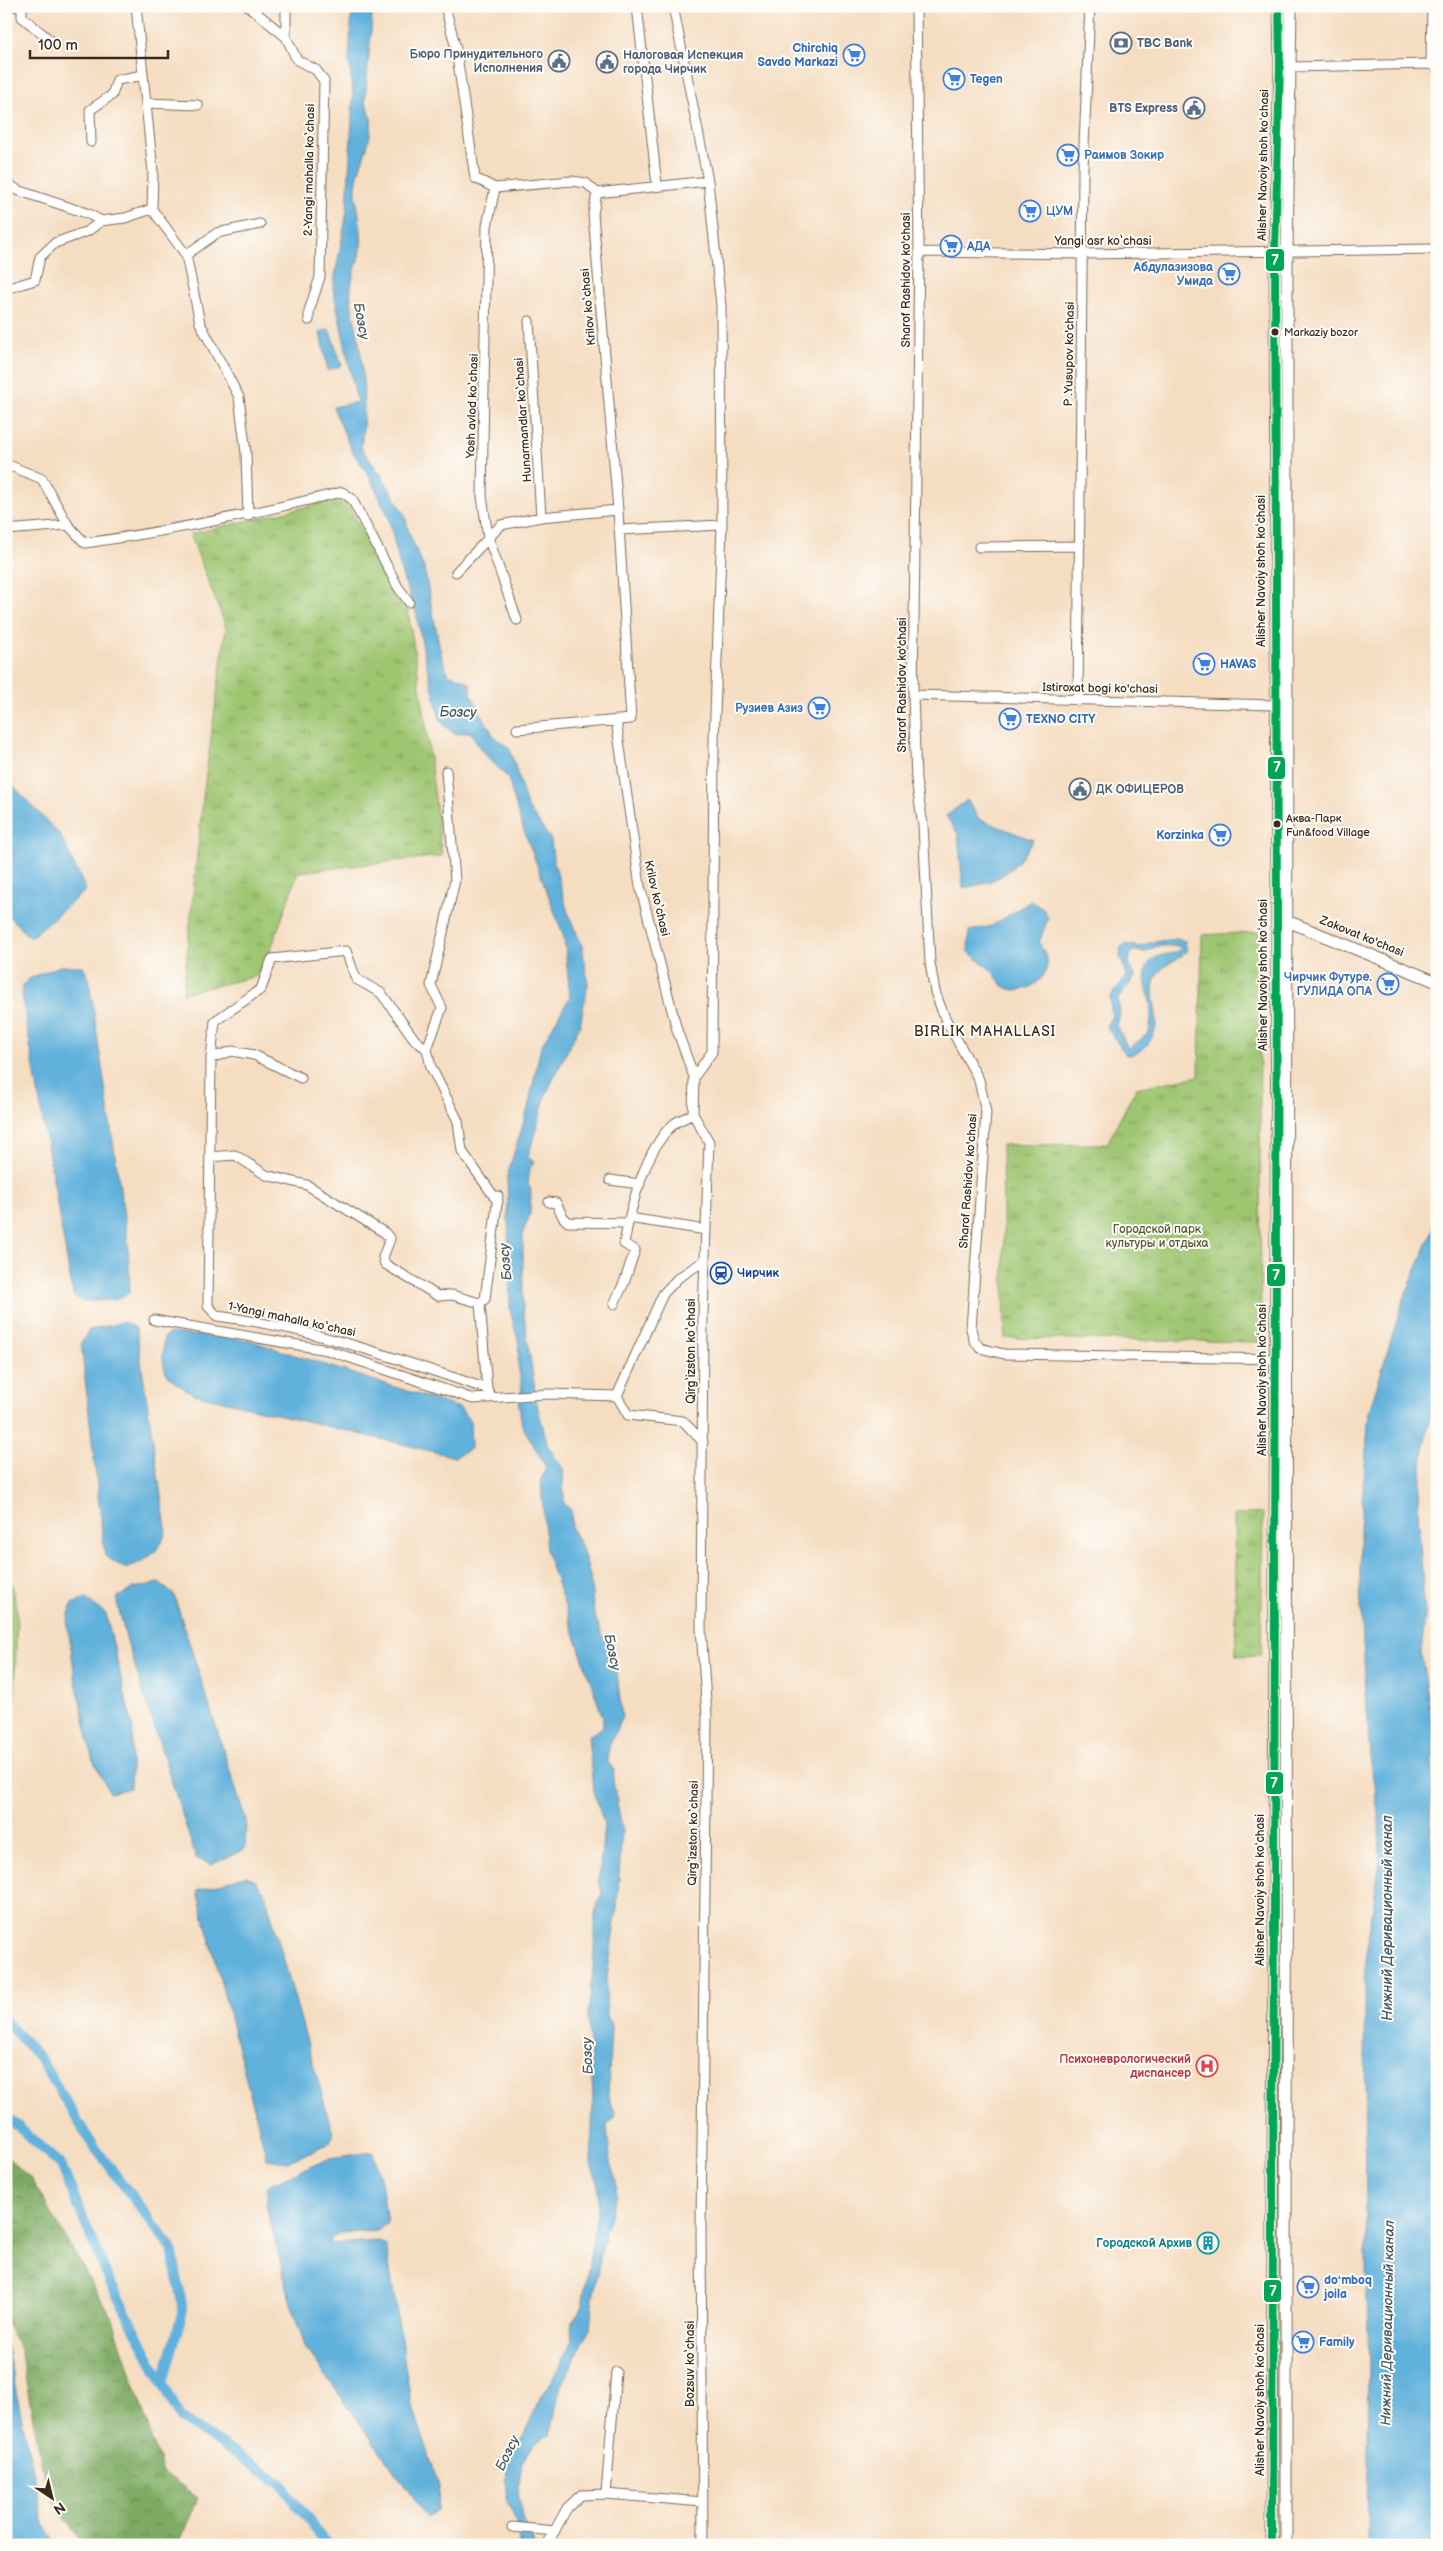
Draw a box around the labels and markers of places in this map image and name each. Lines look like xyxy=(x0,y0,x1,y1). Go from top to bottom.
bank icon: TBC Bank xyxy=(1109,31,1133,55)
place label: TBC Bank xyxy=(1137,36,1193,51)
place label: Chirchiq Savdo Markazi xyxy=(757,41,838,70)
supermarket icon: Chirchiq Savdo Markazi xyxy=(842,43,866,67)
place label: Бюро Принудительного Исполнения xyxy=(409,47,543,76)
place label: Налоговая Испекция города Чирчик xyxy=(623,48,743,77)
public building icon: Бюро Принудительного Исполнения xyxy=(547,49,571,73)
public building icon: Налоговая Испекция города Чирчик xyxy=(595,50,619,74)
supermarket icon: Tegen xyxy=(942,67,966,91)
place label: Tegen xyxy=(970,72,1003,87)
public building icon: BTS Express xyxy=(1182,96,1206,120)
place label: BTS Express xyxy=(1109,101,1178,116)
supermarket icon: Раимов Зокир xyxy=(1056,143,1080,167)
place label: Раимов Зокир xyxy=(1084,148,1164,163)
supermarket icon: ЦУМ xyxy=(1018,199,1042,223)
place label: ЦУМ xyxy=(1046,204,1073,219)
supermarket icon: АДА xyxy=(939,234,963,258)
place label: АДА xyxy=(966,239,991,254)
place label: Абдулазизова Умида xyxy=(1133,260,1214,289)
supermarket icon: Абдулазизова Умида xyxy=(1217,262,1241,286)
place label: Markaziy bozor xyxy=(1284,326,1359,339)
marker: Markaziy bozor xyxy=(1270,327,1280,337)
supermarket icon: HAVAS xyxy=(1192,652,1216,676)
place label: HAVAS xyxy=(1220,657,1256,672)
supermarket icon: Рузиев Азиз xyxy=(807,696,831,720)
place label: Рузиев Азиз xyxy=(735,701,803,716)
supermarket icon: TEXNO CITY xyxy=(998,707,1022,731)
place label: TEXNO CITY xyxy=(1026,712,1096,727)
public building icon: ДК ОФИЦЕРОВ xyxy=(1068,777,1092,801)
place label: ДК ОФИЦЕРОВ xyxy=(1096,782,1184,797)
place label: Аква-Парк Fun&food Village xyxy=(1285,812,1370,839)
marker: Аква-Парк Fun&food Village xyxy=(1272,819,1282,829)
supermarket icon: Korzinka xyxy=(1208,823,1232,847)
place label: Korzinka xyxy=(1156,828,1204,843)
place label: Чирчик Футуре. ГУЛИДА ОПА xyxy=(1284,970,1372,999)
supermarket icon: Чирчик Футуре. ГУЛИДА ОПА xyxy=(1376,972,1400,996)
station icon: Чирчик xyxy=(709,1261,733,1285)
place label: Чирчик xyxy=(737,1266,779,1281)
place label: Психоневрологический диспансер xyxy=(1059,2052,1191,2081)
hospital icon: Психоневрологический диспансер xyxy=(1195,2054,1219,2078)
building icon: Городской Архив xyxy=(1196,2231,1220,2255)
place label: Городской Архив xyxy=(1096,2236,1192,2251)
place label: doʻmboq joila xyxy=(1323,2273,1372,2302)
supermarket icon: doʻmboq joila xyxy=(1296,2275,1320,2299)
supermarket icon: Family xyxy=(1291,2330,1315,2354)
place label: Family xyxy=(1319,2335,1355,2350)

